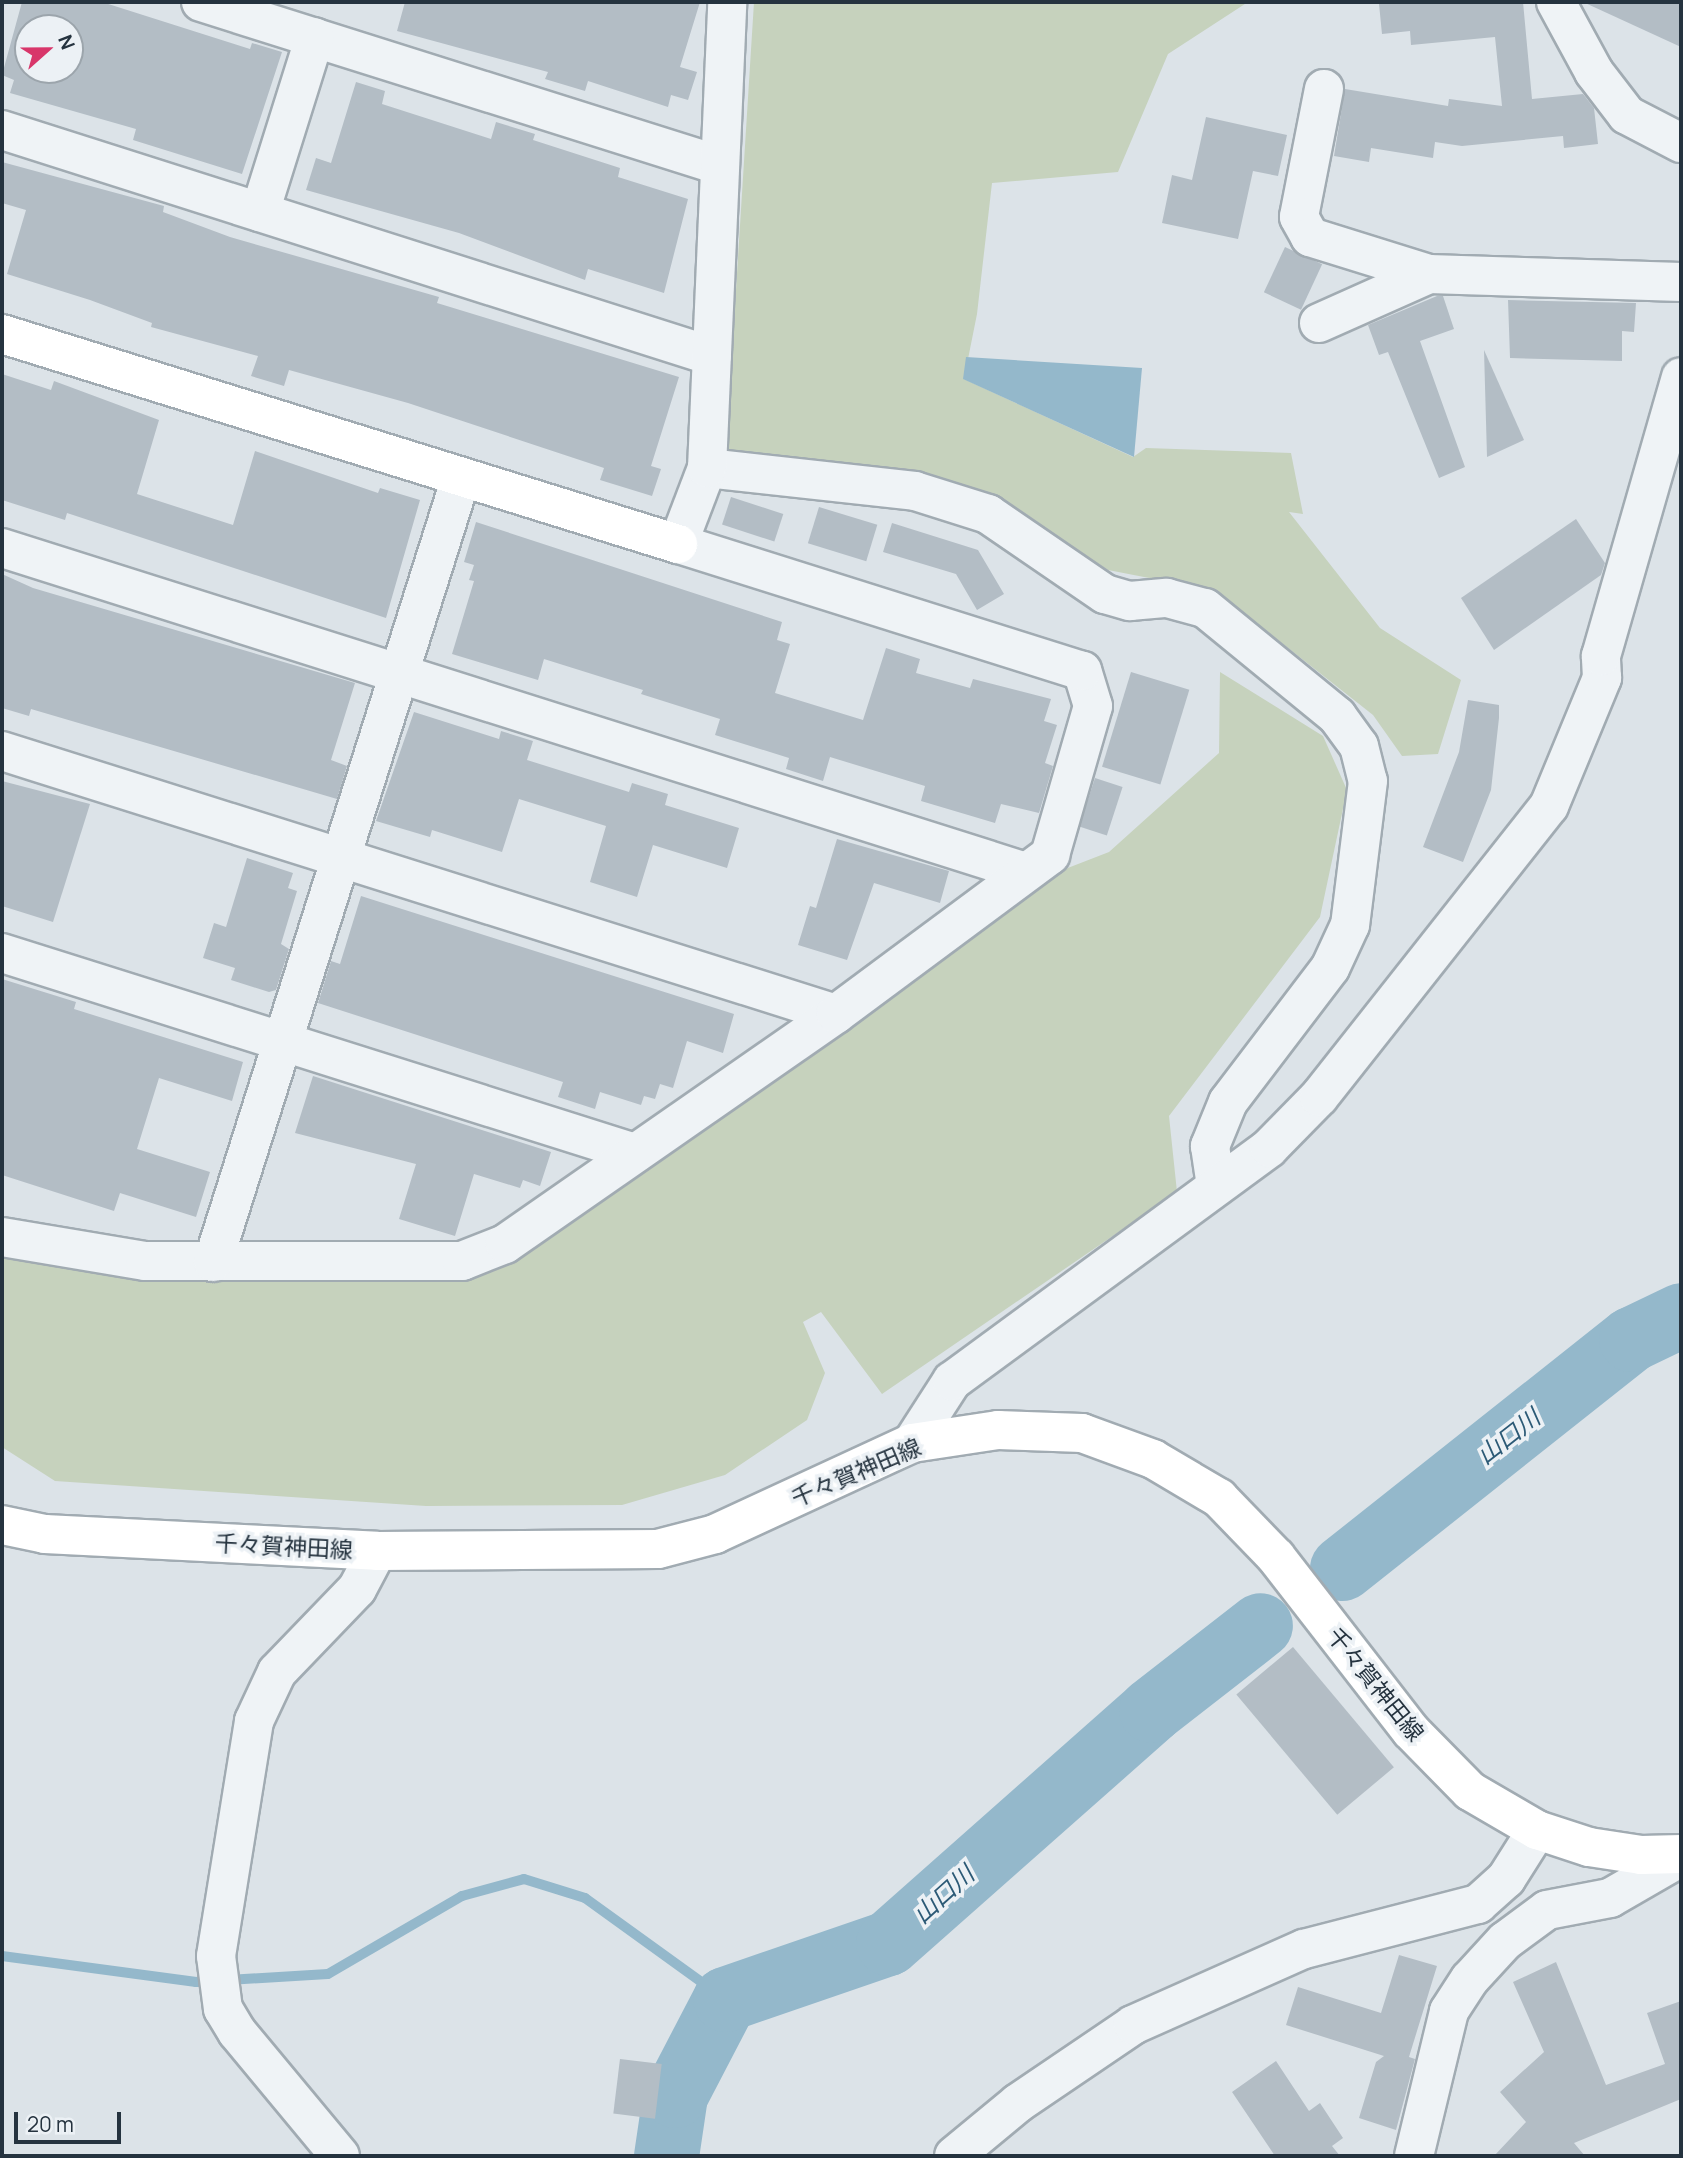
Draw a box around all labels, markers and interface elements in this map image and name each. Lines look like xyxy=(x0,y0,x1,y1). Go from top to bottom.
north arrow xyxy=(14,14,84,84)
text: N xyxy=(52,31,81,53)
water label: 山口川 xyxy=(1471,1402,1545,1470)
street label: 千々賀神田線 xyxy=(787,1432,925,1512)
street label: 千々賀神田線 xyxy=(214,1529,354,1563)
street label: 千々賀神田線 xyxy=(1322,1622,1430,1746)
water label: 山口川 xyxy=(907,1859,979,1929)
scale bar xyxy=(18,2098,124,2142)
text: 20 m xyxy=(27,2110,74,2138)

